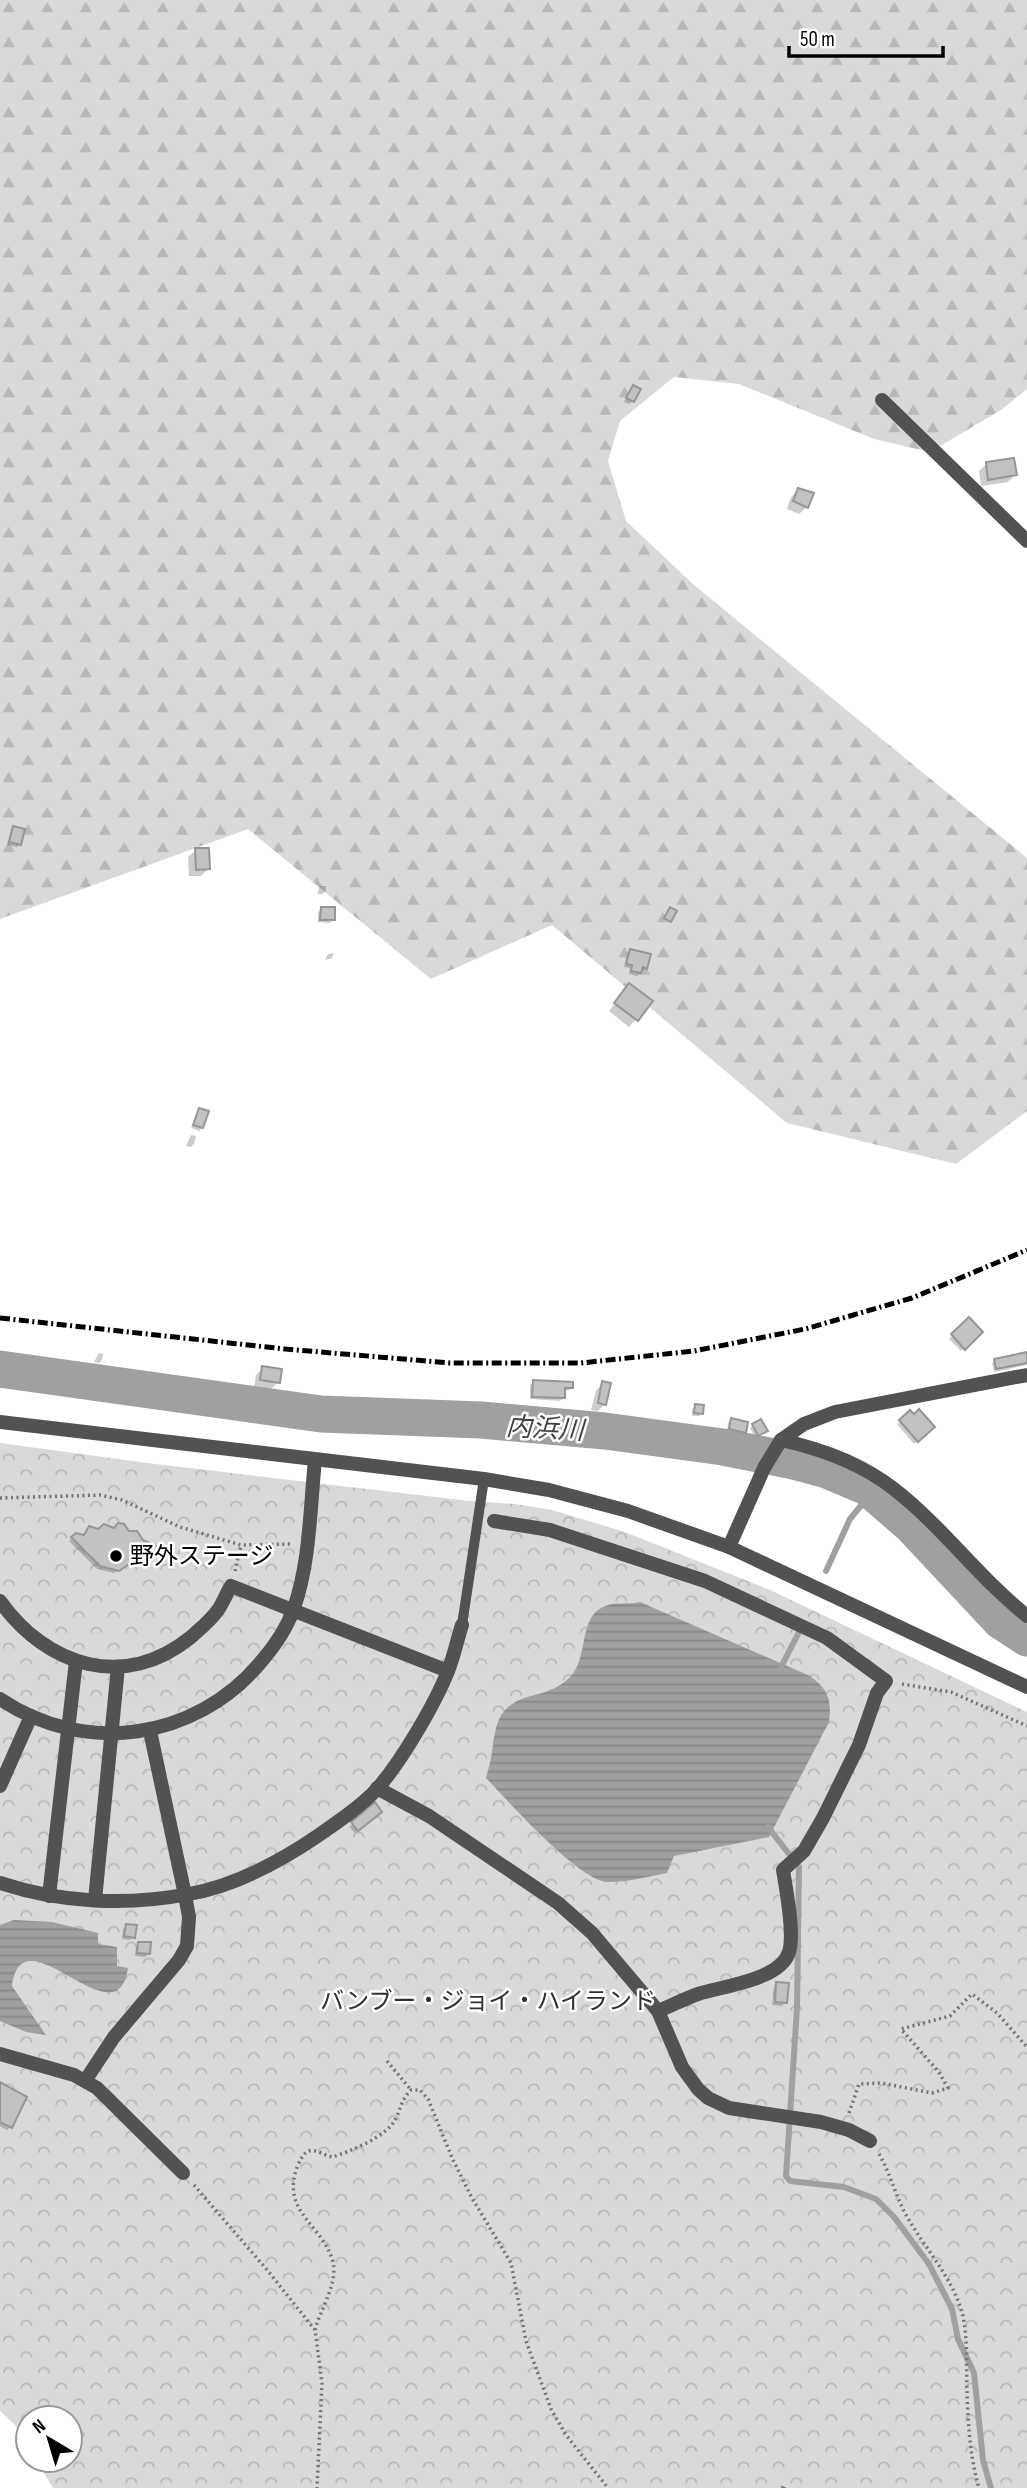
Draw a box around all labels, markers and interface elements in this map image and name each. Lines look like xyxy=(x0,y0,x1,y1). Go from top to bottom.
scale bar xyxy=(789,14,943,58)
text: 50 m xyxy=(800,27,835,52)
water label: 内浜川 xyxy=(505,1412,588,1447)
place label: 野外ステージ xyxy=(130,1542,274,1571)
marker: 野外ステージ xyxy=(108,1548,124,1564)
park label: バンブー・ジョイ・ハイランド xyxy=(320,1987,656,2016)
north arrow xyxy=(14,2404,84,2474)
text: N xyxy=(28,2415,51,2439)

